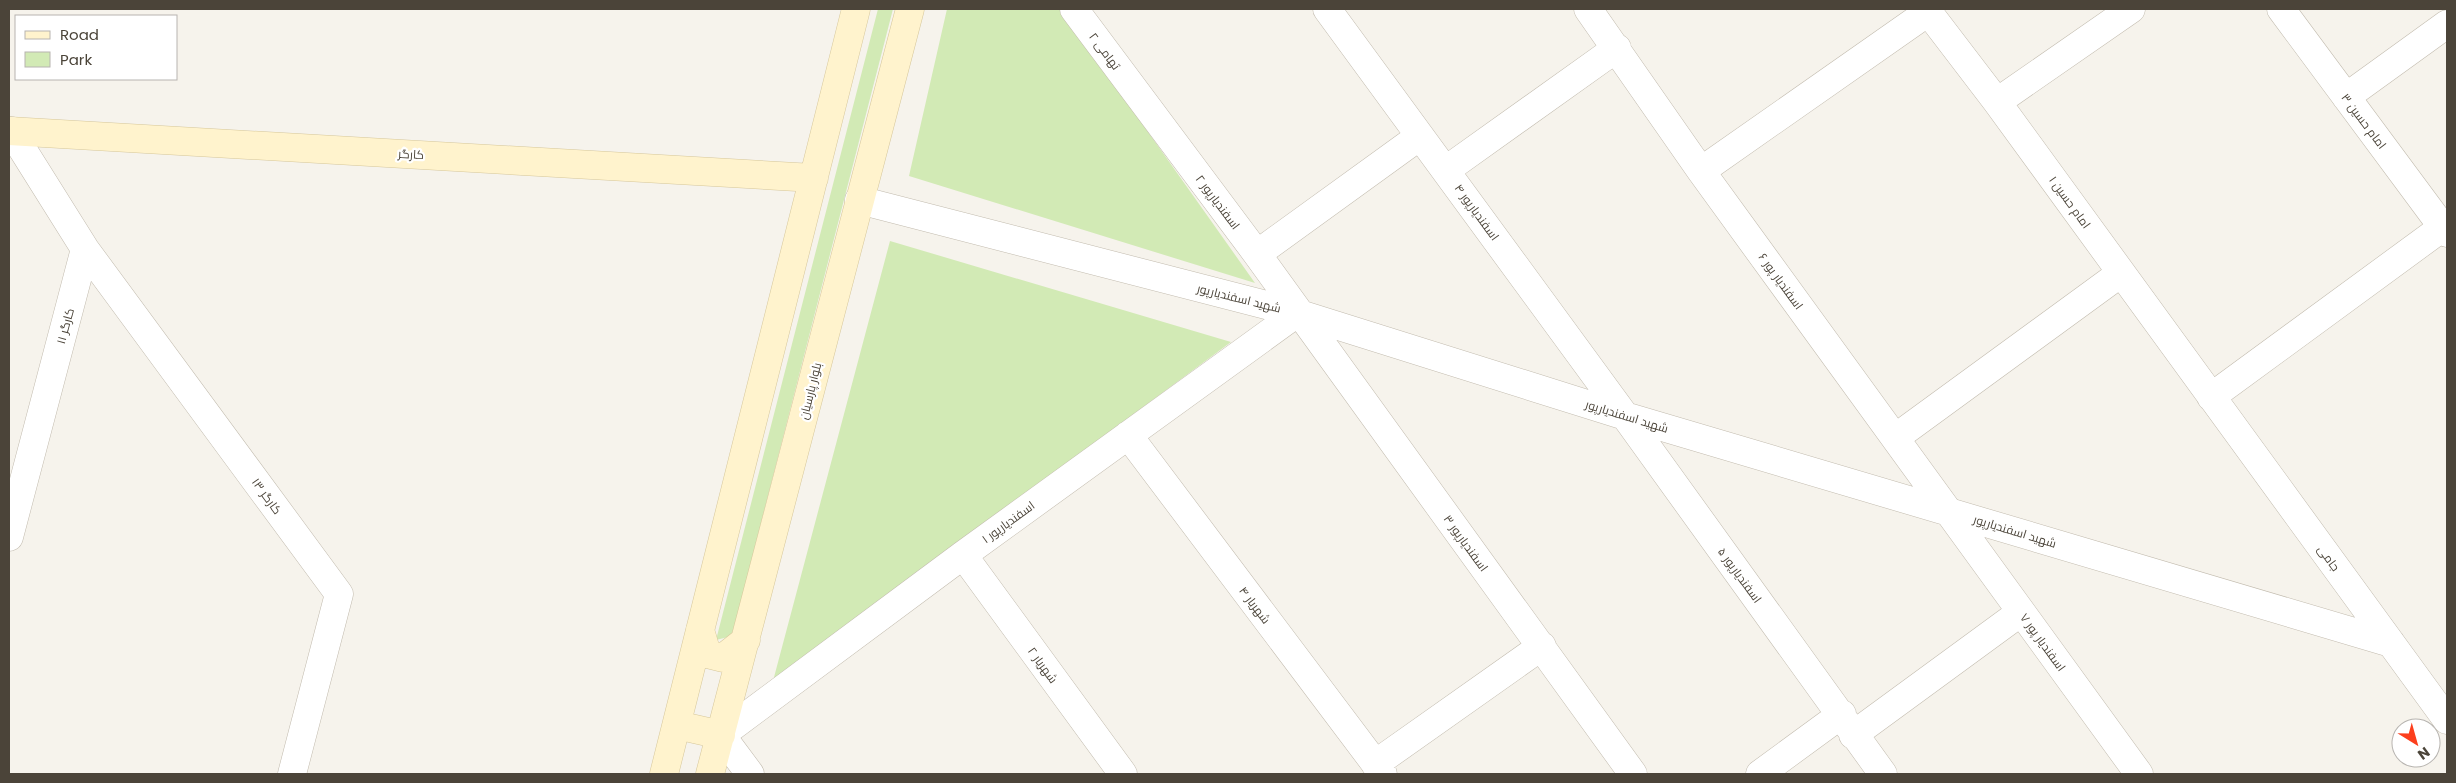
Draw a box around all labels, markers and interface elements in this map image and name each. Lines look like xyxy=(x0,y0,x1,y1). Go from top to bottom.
legend xyxy=(15,15,178,80)
text: Road xyxy=(60,24,99,45)
street label: تهامی ۲ xyxy=(1085,29,1125,74)
text: Park xyxy=(60,49,92,70)
street label: امام حسین ۳ xyxy=(2338,90,2390,152)
street label: کارگر xyxy=(397,145,424,163)
street label: اسفندیارپور ۲ xyxy=(1191,171,1244,233)
street label: امام حسین ۱ xyxy=(2045,172,2095,232)
street label: اسفندیارپور ۴ xyxy=(1450,180,1503,244)
street label: اسفندیار پور ۶ xyxy=(1754,249,1807,313)
street label: شهید اسفندیارپور xyxy=(1194,279,1283,318)
street label: کارگر ۱۱ xyxy=(52,306,78,346)
street label: بلوار پارسیان xyxy=(795,361,826,422)
street label: شهید اسفندیارپور xyxy=(1582,395,1671,438)
street label: کارگر ۱۳ xyxy=(248,474,286,518)
street label: اسفندیارپور ۱ xyxy=(978,497,1039,548)
street label: شهید اسفندیارپور xyxy=(1970,510,2059,553)
street label: اسفندیارپور ۳ xyxy=(1439,511,1492,575)
street label: جامی xyxy=(2314,541,2344,575)
street label: اسفندیارپور ۵ xyxy=(1713,544,1766,607)
street label: شهریار ۴ xyxy=(1235,583,1275,627)
street label: اسفندیار پور ۷ xyxy=(2015,610,2070,675)
street label: شهریار ۲ xyxy=(1024,643,1062,687)
north arrow xyxy=(2391,718,2441,768)
text: N xyxy=(2414,742,2434,765)

